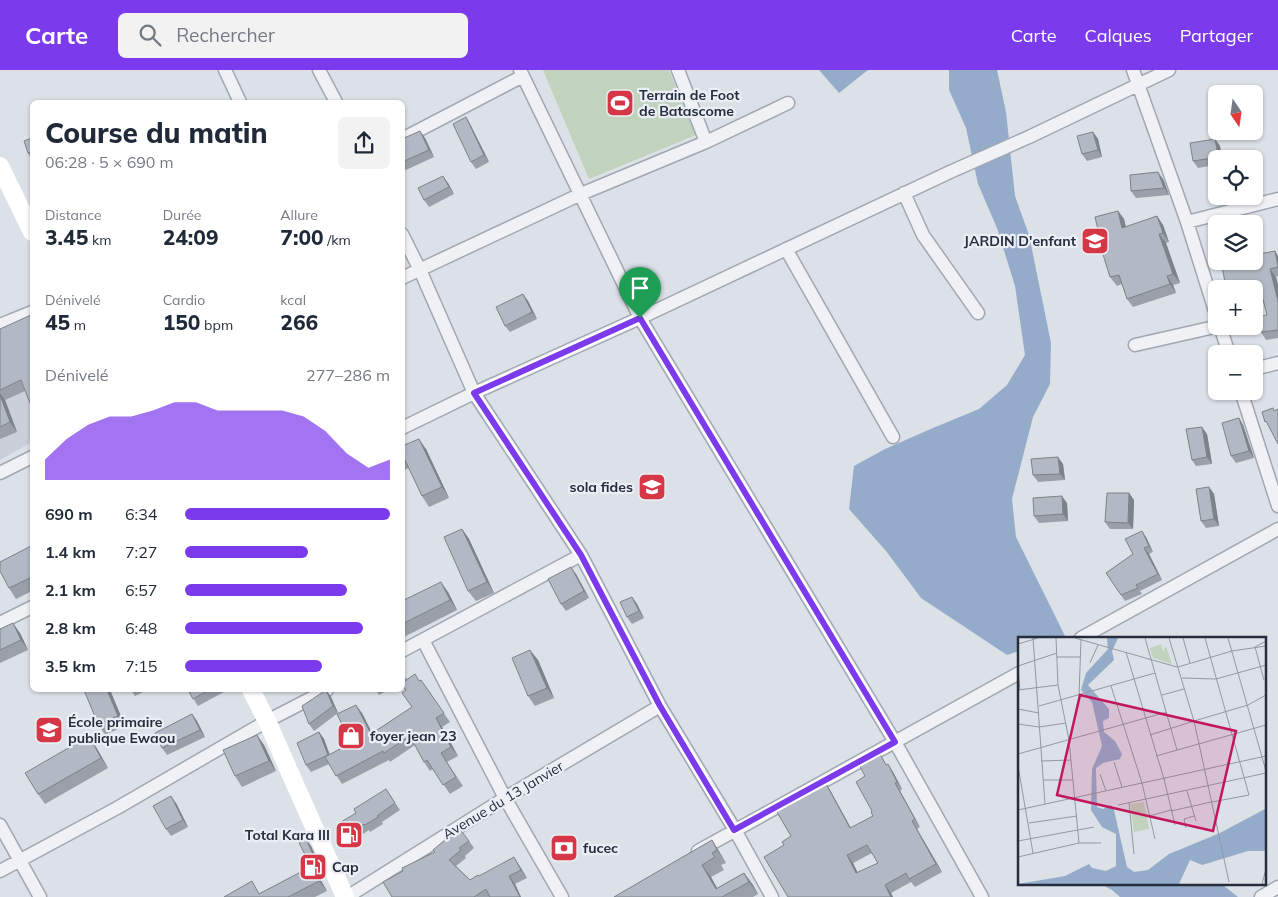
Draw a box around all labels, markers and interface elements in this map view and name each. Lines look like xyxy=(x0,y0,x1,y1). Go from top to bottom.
search box xyxy=(118,13,468,58)
text: Carte xyxy=(25,20,88,50)
icon: search xyxy=(136,21,164,49)
text: Rechercher xyxy=(176,23,275,47)
text: Carte xyxy=(1011,24,1057,47)
text: Calques xyxy=(1085,24,1152,47)
text: Partager xyxy=(1180,24,1253,47)
north arrow xyxy=(1208,85,1262,140)
map controls xyxy=(1208,85,1263,400)
place label: Terrain de Foot de Batascome xyxy=(639,86,740,120)
sports icon: Terrain de Foot de Batascome xyxy=(605,88,635,118)
text: Course du matin xyxy=(45,115,268,150)
button: share xyxy=(338,117,390,169)
button: locate xyxy=(1208,150,1263,205)
text: 06:28 · 5 × 690 m xyxy=(45,152,174,172)
text: Distance xyxy=(45,206,102,224)
text: Durée xyxy=(163,206,201,224)
text: Allure xyxy=(280,206,318,224)
button: layers xyxy=(1208,215,1263,270)
text: 3.45 xyxy=(45,224,88,250)
text: 24:09 xyxy=(163,224,219,250)
text: 7:00 xyxy=(280,224,324,250)
school or university icon: JARDIN D'enfant xyxy=(1080,226,1110,256)
text: km xyxy=(88,231,111,249)
text: /km xyxy=(324,231,351,249)
place label: JARDIN D'enfant xyxy=(964,232,1077,250)
pin xyxy=(619,267,661,318)
icon: arrive xyxy=(626,274,654,302)
button: + xyxy=(1208,280,1263,335)
text: Dénivelé xyxy=(45,291,101,309)
text: Cardio xyxy=(163,291,205,309)
text: kcal xyxy=(280,291,306,309)
text: 45 xyxy=(45,309,70,335)
text: 150 xyxy=(163,309,200,335)
text: 266 xyxy=(280,309,318,335)
text: m xyxy=(70,316,86,334)
text: bpm xyxy=(200,316,233,334)
button: − xyxy=(1208,345,1263,400)
text: Dénivelé xyxy=(45,365,108,385)
text: 277–286 m xyxy=(306,365,390,385)
school or university icon: sola fides xyxy=(637,472,667,502)
place label: sola fides xyxy=(569,478,633,496)
text: 690 m xyxy=(45,504,93,524)
text: 6:34 xyxy=(125,504,157,524)
text: 1.4 km xyxy=(45,542,96,562)
text: 7:27 xyxy=(125,542,157,562)
text: 2.1 km xyxy=(45,580,96,600)
text: 6:57 xyxy=(125,580,157,600)
text: 2.8 km xyxy=(45,618,96,638)
text: 6:48 xyxy=(125,618,157,638)
inset map xyxy=(1018,637,1266,884)
text: 3.5 km xyxy=(45,656,96,676)
text: 7:15 xyxy=(125,656,157,676)
place label: École primaire publique Ewaou xyxy=(68,713,175,747)
school or university icon: École primaire publique Ewaou xyxy=(34,715,64,745)
shop icon: foyer jean 23 xyxy=(336,721,366,751)
place label: foyer jean 23 xyxy=(370,727,457,745)
street label: Avenue du 13 Janvier xyxy=(439,756,567,843)
fuel station icon: Total Kara III xyxy=(334,820,364,850)
place label: Total Kara III xyxy=(245,826,330,844)
bank icon: fucec xyxy=(549,833,579,863)
place label: fucec xyxy=(583,839,618,857)
fuel station icon: Cap xyxy=(298,852,328,882)
place label: Cap xyxy=(332,858,359,876)

